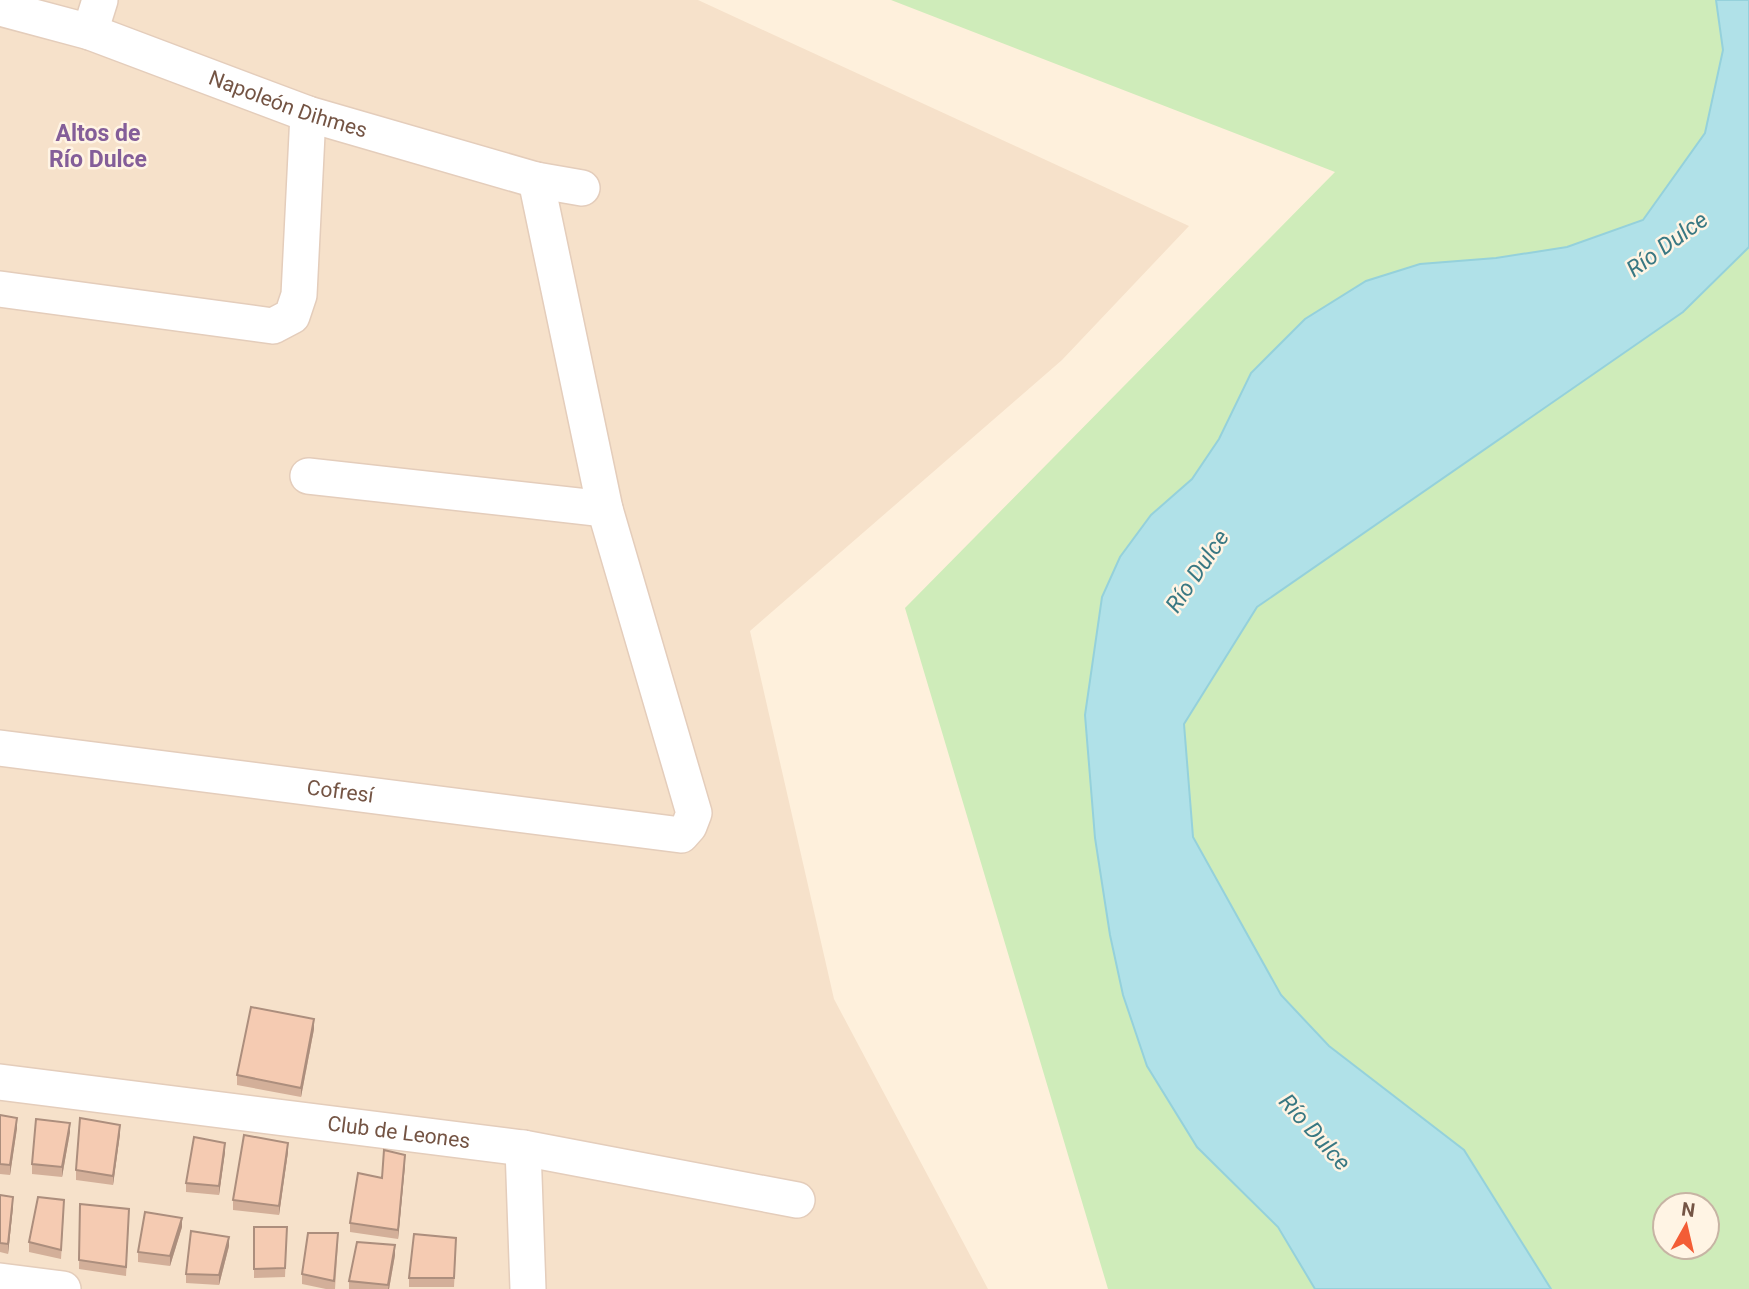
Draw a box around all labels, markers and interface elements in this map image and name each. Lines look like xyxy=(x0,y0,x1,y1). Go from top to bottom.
street label: Napoleón Dihmes xyxy=(205,66,370,142)
district label: Altos de Río Dulce xyxy=(49,120,147,173)
water label: Río Dulce xyxy=(1622,206,1713,283)
water label: Río Dulce xyxy=(1160,525,1235,618)
street label: Cofresí xyxy=(305,775,376,808)
water label: Río Dulce xyxy=(1273,1089,1356,1176)
street label: Club de Leones xyxy=(326,1111,472,1153)
north arrow xyxy=(1651,1191,1721,1261)
text: N xyxy=(1680,1197,1697,1222)

